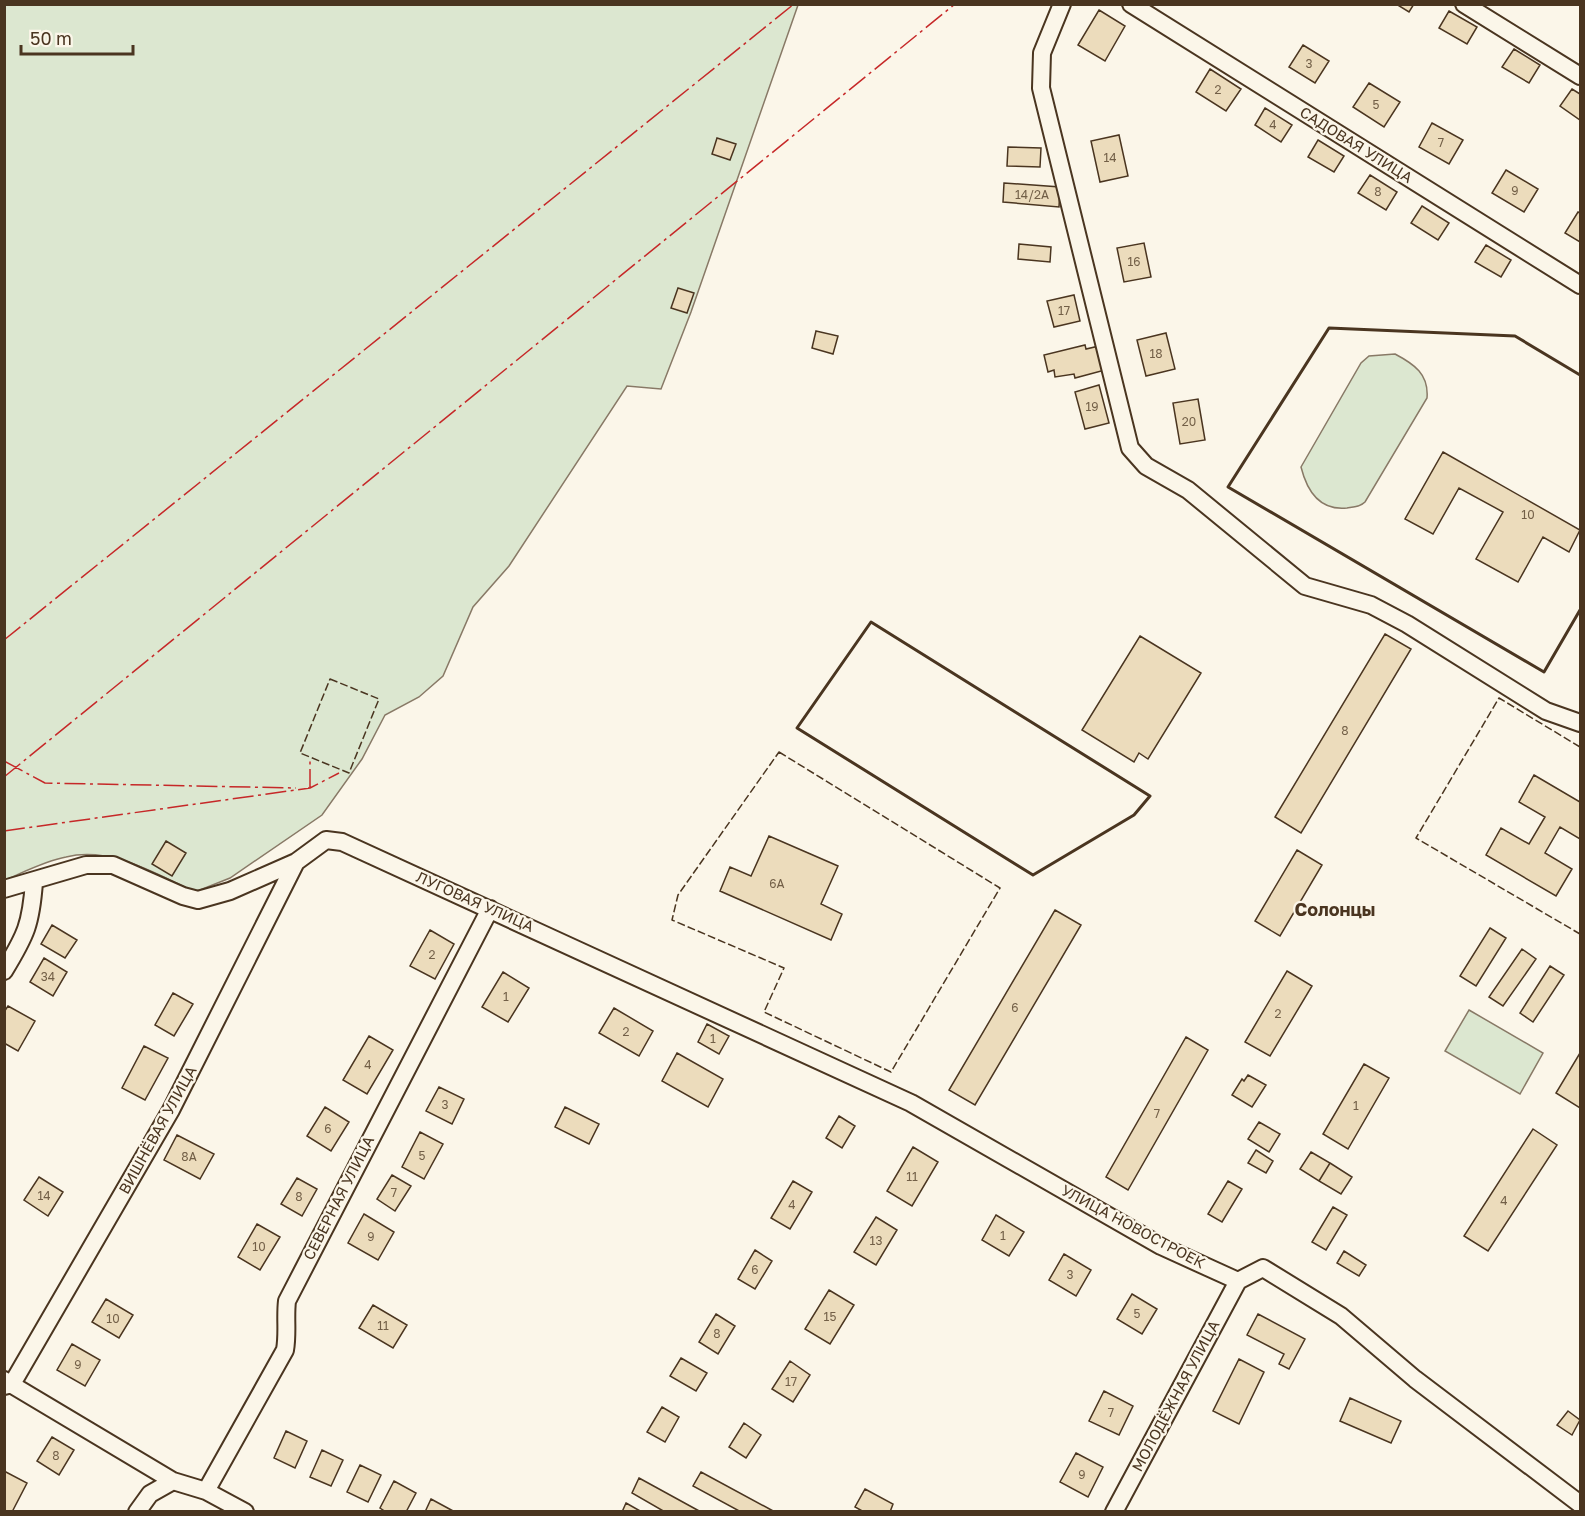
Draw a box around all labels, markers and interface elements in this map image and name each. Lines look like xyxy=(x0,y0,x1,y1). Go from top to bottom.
scale bar xyxy=(21,18,134,56)
text: 50 m xyxy=(30,27,72,49)
house number: 3 xyxy=(1305,56,1313,71)
house number: 2 xyxy=(1215,82,1222,97)
house number: 5 xyxy=(1373,97,1380,112)
street label: САДОВАЯ УЛИЦА xyxy=(1297,102,1416,186)
house number: 4 xyxy=(1269,117,1277,132)
house number: 7 xyxy=(1438,135,1444,150)
house number: 14 xyxy=(1103,150,1117,165)
house number: 9 xyxy=(1511,183,1519,198)
house number: 8 xyxy=(1374,184,1382,199)
house number: 14/2А xyxy=(1015,187,1049,202)
house number: 16 xyxy=(1127,254,1141,269)
house number: 17 xyxy=(1058,303,1070,318)
house number: 18 xyxy=(1149,346,1163,361)
house number: 19 xyxy=(1085,399,1099,414)
house number: 20 xyxy=(1182,414,1196,429)
house number: 10 xyxy=(1521,507,1535,522)
house number: 8 xyxy=(1341,723,1349,738)
street label: ЛУГОВАЯ УЛИЦА xyxy=(414,867,537,935)
house number: 6А xyxy=(769,876,785,891)
district label: Солонцы xyxy=(1295,898,1375,920)
house number: 2 xyxy=(429,947,436,962)
house number: 34 xyxy=(41,969,55,984)
house number: 1 xyxy=(503,989,509,1004)
house number: 6 xyxy=(1011,1000,1019,1015)
house number: 2 xyxy=(1275,1006,1282,1021)
house number: 2 xyxy=(623,1024,630,1039)
house number: 1 xyxy=(710,1031,716,1046)
house number: 4 xyxy=(364,1057,372,1072)
street label: ВИШНЁВАЯ УЛИЦА xyxy=(114,1062,200,1197)
house number: 3 xyxy=(441,1097,449,1112)
house number: 1 xyxy=(1353,1098,1359,1113)
house number: 7 xyxy=(1154,1106,1160,1121)
house number: 6 xyxy=(324,1121,332,1136)
street label: СЕВЕРНАЯ УЛИЦА xyxy=(299,1132,377,1263)
house number: 5 xyxy=(419,1148,426,1163)
house number: 8А xyxy=(181,1149,197,1164)
house number: 11 xyxy=(906,1169,918,1184)
street label: УЛИЦА НОВОСТРОЕК xyxy=(1058,1181,1209,1272)
house number: 7 xyxy=(391,1185,397,1200)
house number: 14 xyxy=(37,1188,51,1203)
house number: 8 xyxy=(295,1189,303,1204)
house number: 4 xyxy=(1500,1193,1508,1208)
house number: 4 xyxy=(788,1197,796,1212)
house number: 1 xyxy=(1000,1228,1006,1243)
house number: 9 xyxy=(367,1229,375,1244)
house number: 13 xyxy=(870,1233,882,1248)
house number: 10 xyxy=(252,1239,266,1254)
house number: 6 xyxy=(751,1262,759,1277)
house number: 3 xyxy=(1066,1267,1074,1282)
house number: 5 xyxy=(1134,1306,1141,1321)
house number: 15 xyxy=(824,1309,836,1324)
house number: 10 xyxy=(106,1311,120,1326)
street label: МОЛОДЁЖНАЯ УЛИЦА xyxy=(1128,1317,1223,1474)
house number: 11 xyxy=(377,1318,389,1333)
house number: 8 xyxy=(713,1326,721,1341)
house number: 9 xyxy=(74,1357,82,1372)
house number: 17 xyxy=(785,1374,797,1389)
house number: 7 xyxy=(1108,1405,1114,1420)
house number: 8 xyxy=(52,1448,60,1463)
house number: 9 xyxy=(1078,1467,1086,1482)

